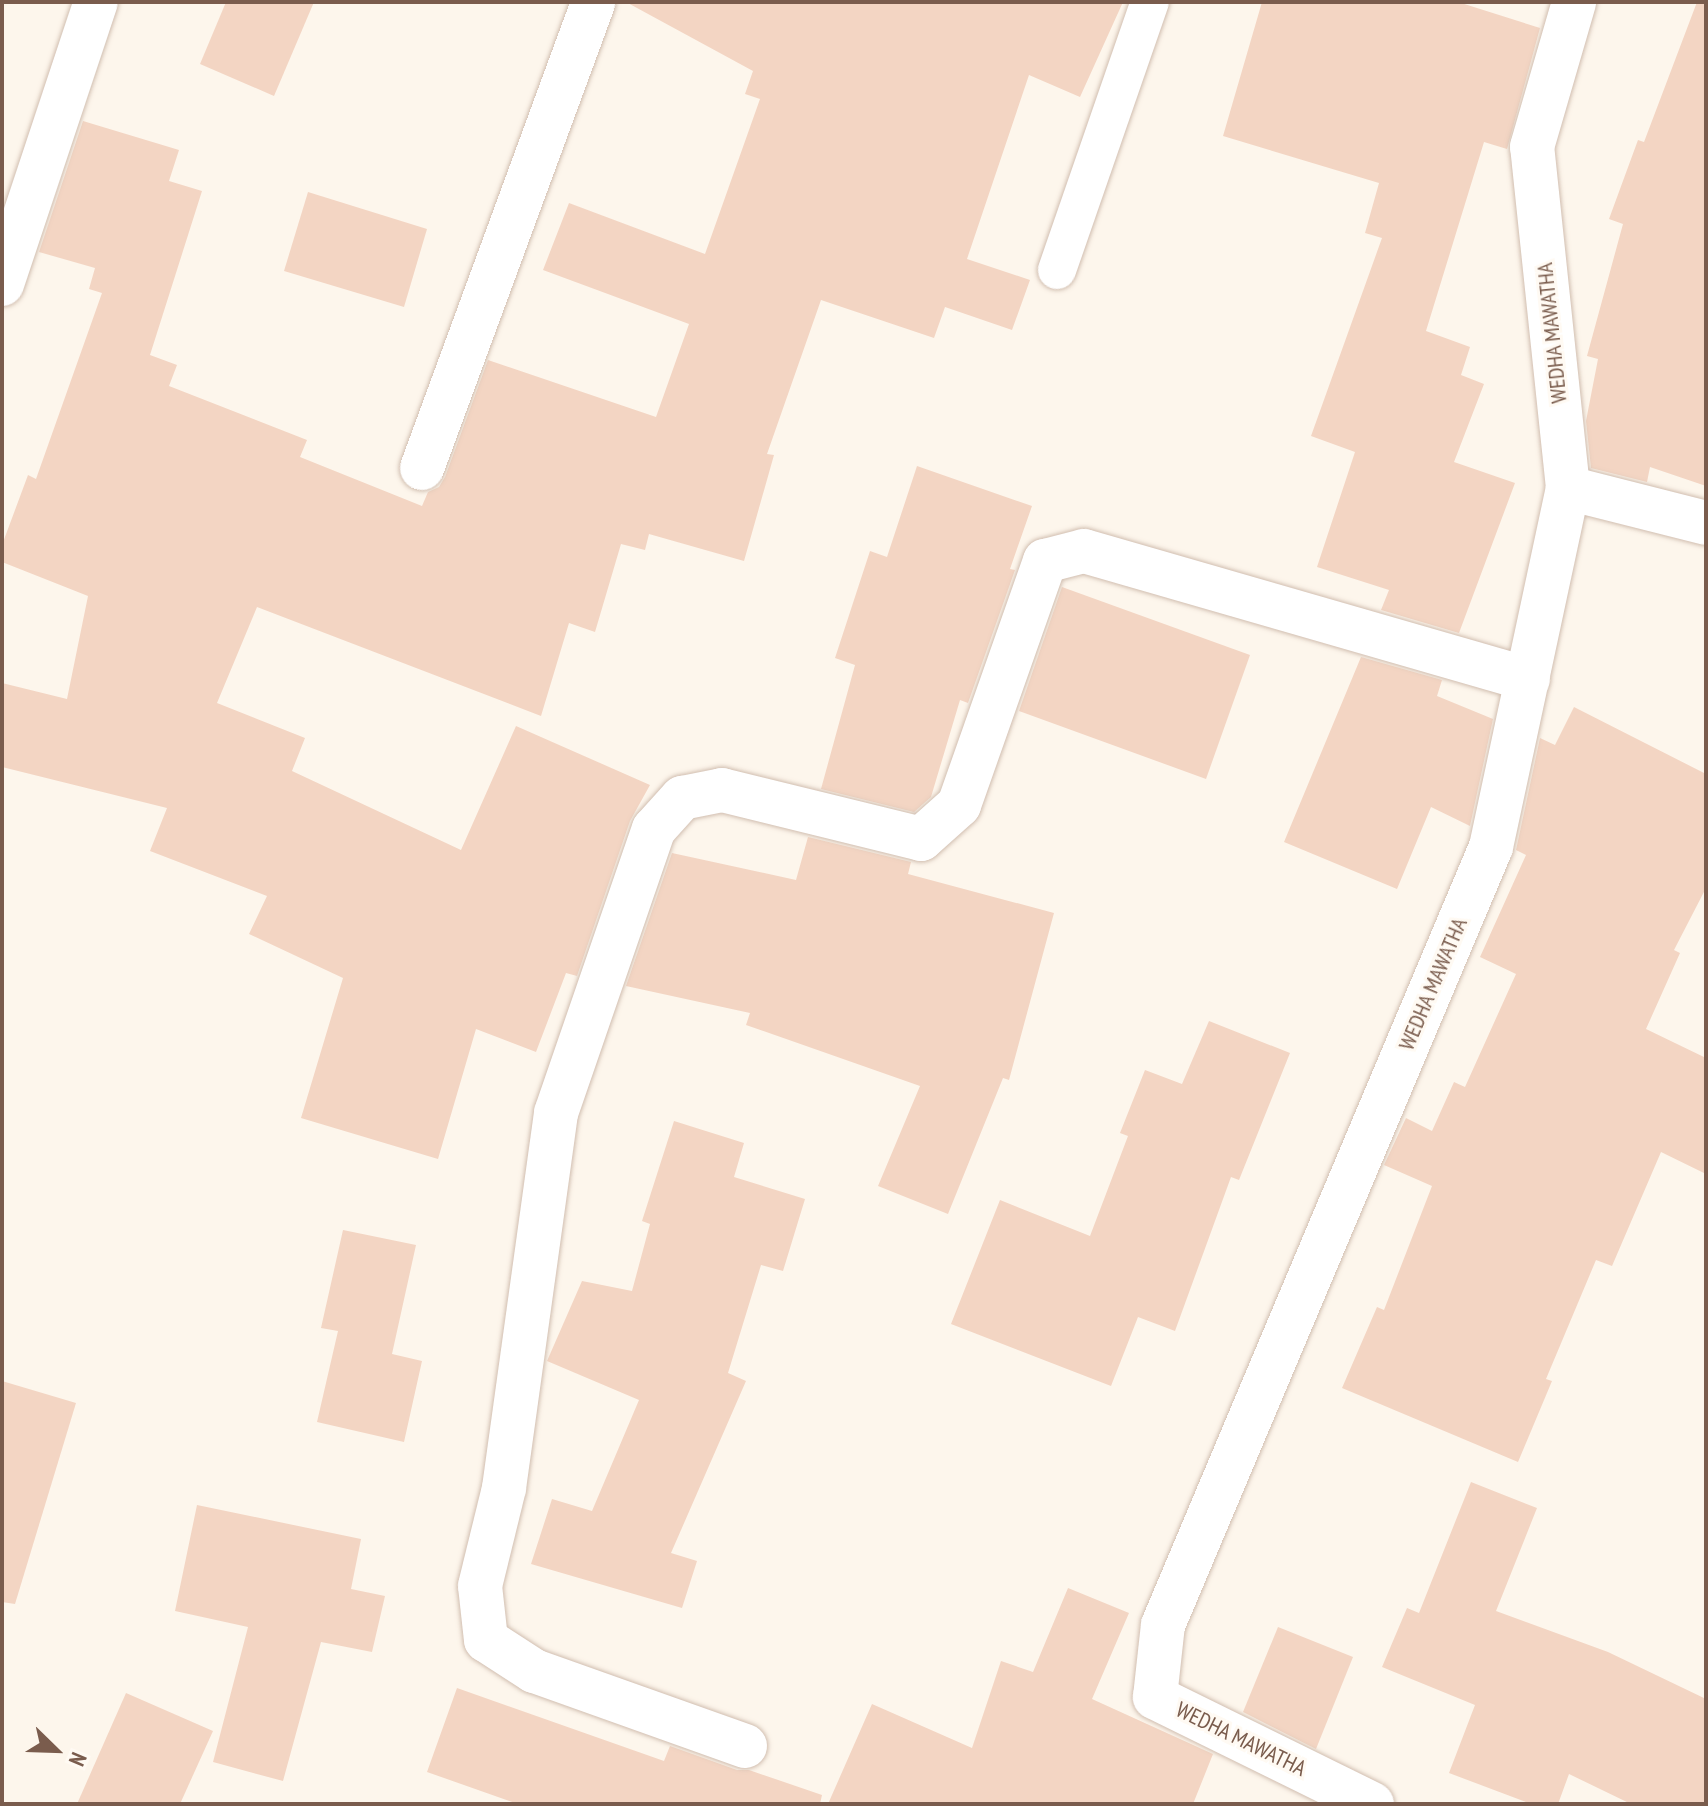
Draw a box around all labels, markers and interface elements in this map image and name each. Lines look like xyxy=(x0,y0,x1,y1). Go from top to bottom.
street label: WEDHA MAWATHA xyxy=(1531,261,1573,405)
street label: WEDHA MAWATHA xyxy=(1393,914,1473,1054)
street label: WEDHA MAWATHA xyxy=(1171,1696,1311,1782)
north arrow xyxy=(16,1710,96,1790)
text: N xyxy=(63,1748,93,1770)

